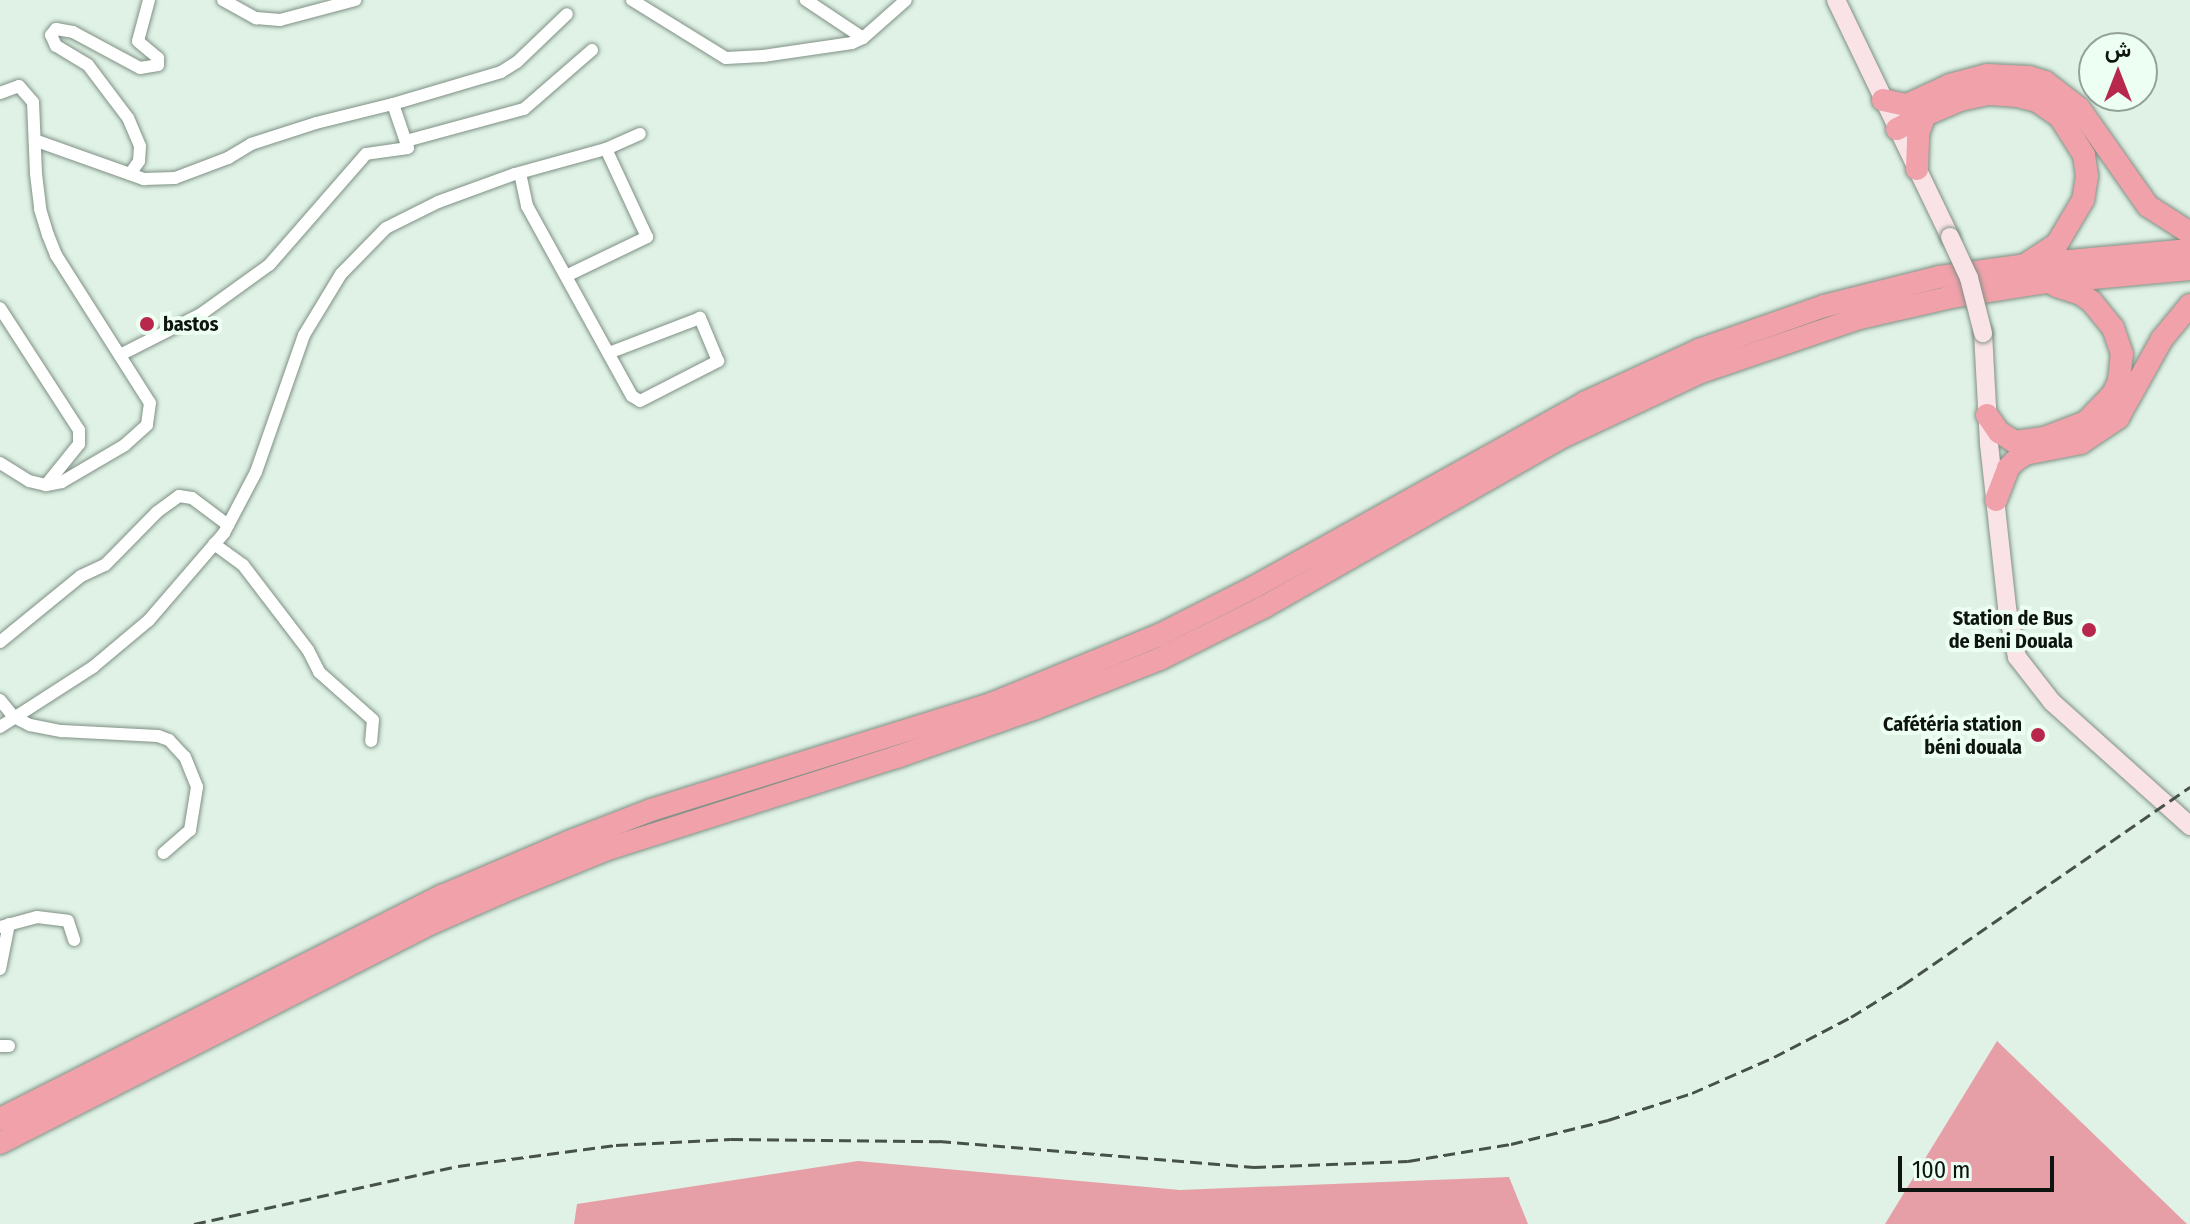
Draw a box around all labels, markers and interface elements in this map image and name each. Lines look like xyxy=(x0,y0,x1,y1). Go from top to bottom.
north arrow xyxy=(2078,32,2158,112)
text: ش xyxy=(2105,36,2131,63)
place label: bastos xyxy=(163,312,218,336)
marker: bastos xyxy=(138,315,156,333)
place label: Station de Bus de Beni Douala xyxy=(1949,606,2073,653)
marker: Station de Bus de Beni Douala xyxy=(2080,621,2098,639)
place label: Cafétéria station béni douala xyxy=(1883,712,2022,759)
marker: Cafétéria station béni douala xyxy=(2029,726,2047,744)
scale bar xyxy=(1902,1140,2058,1190)
text: 100 m xyxy=(1912,1156,1970,1184)

